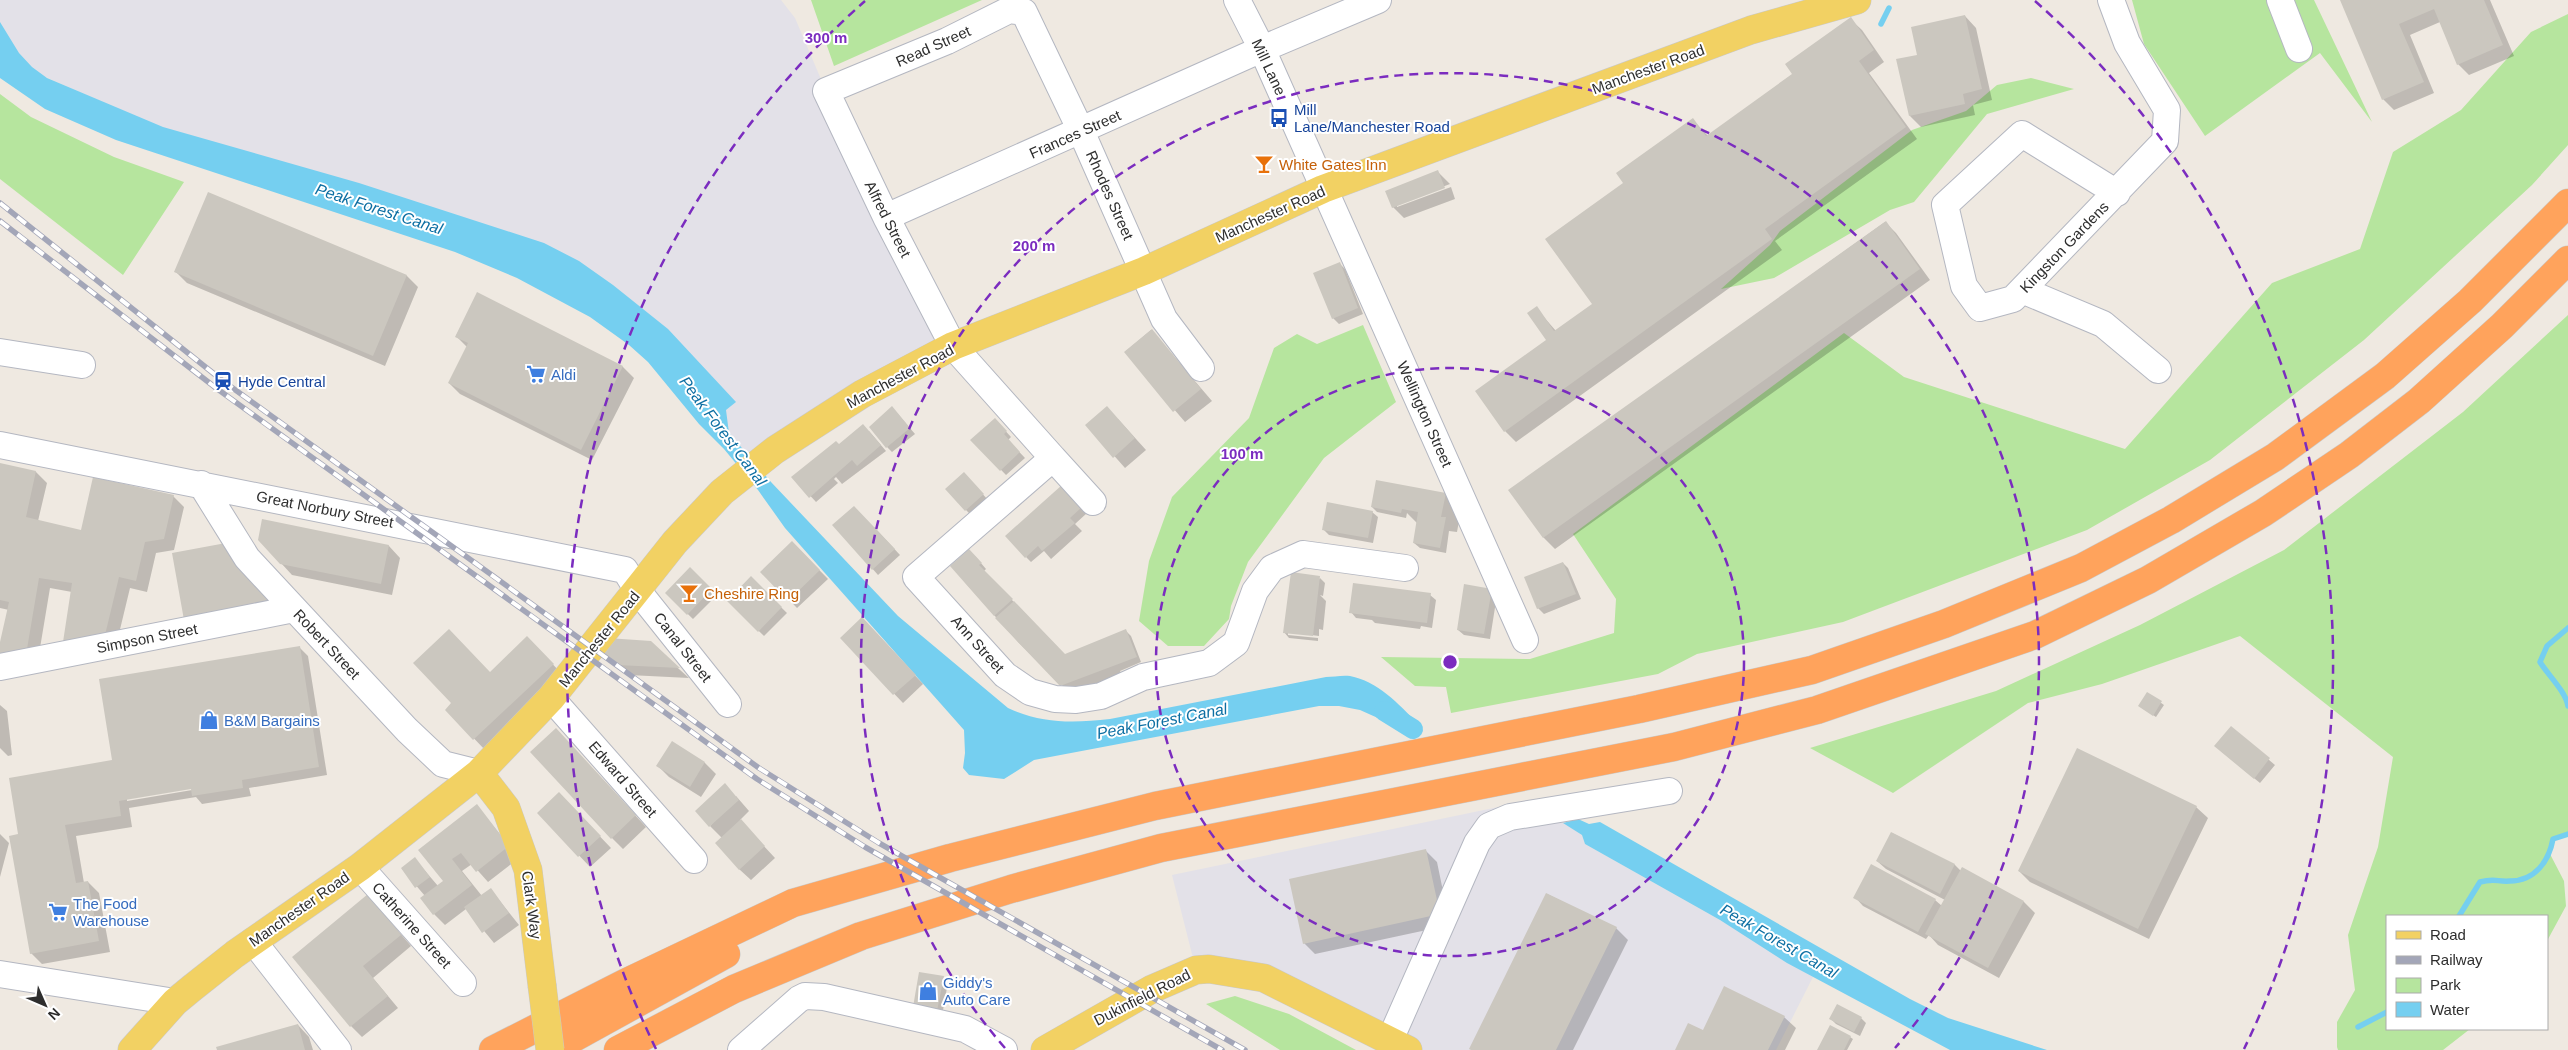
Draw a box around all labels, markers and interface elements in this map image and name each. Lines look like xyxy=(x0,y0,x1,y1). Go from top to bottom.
street label: Read Street xyxy=(893,22,974,70)
text: 300 m xyxy=(805,29,847,46)
street label: Mill Lane xyxy=(1249,36,1289,98)
street label: Manchester Road xyxy=(1589,41,1707,97)
place label: Mill Lane/Manchester Road xyxy=(1294,101,1450,135)
street label: Frances Street xyxy=(1027,106,1124,162)
bus stop icon: Mill Lane/Manchester Road xyxy=(1268,107,1290,129)
street label: Rhodes Street xyxy=(1083,148,1138,243)
bar icon: White Gates Inn xyxy=(1253,153,1275,175)
place label: White Gates Inn xyxy=(1279,156,1387,173)
street label: Alfred Street xyxy=(862,178,915,261)
water label: Peak Forest Canal xyxy=(313,180,445,238)
street label: Manchester Road xyxy=(1212,182,1328,246)
street label: Kingston Gardens xyxy=(2016,198,2112,296)
text: 200 m xyxy=(1013,237,1055,254)
street label: Manchester Road xyxy=(844,341,956,411)
street label: Wellington Street xyxy=(1394,358,1456,470)
supermarket icon: Aldi xyxy=(525,363,547,385)
place label: Aldi xyxy=(551,366,576,383)
station icon: Hyde Central xyxy=(212,370,234,392)
place label: Hyde Central xyxy=(238,373,326,390)
water label: Peak Forest Canal xyxy=(676,373,770,489)
text: 100 m xyxy=(1221,445,1263,462)
street label: Great Norbury Street xyxy=(255,487,396,531)
bar icon: Cheshire Ring xyxy=(678,582,700,604)
place label: Cheshire Ring xyxy=(704,585,799,602)
street label: Manchester Road xyxy=(555,588,643,690)
street label: Robert Street xyxy=(290,606,364,683)
street label: Canal Street xyxy=(651,609,716,686)
street label: Ann Street xyxy=(948,612,1009,677)
street label: Simpson Street xyxy=(95,620,200,656)
centre of rings xyxy=(1441,653,1459,671)
water label: Peak Forest Canal xyxy=(1095,700,1229,742)
shop icon: B&M Bargains xyxy=(198,709,220,731)
place label: B&M Bargains xyxy=(224,712,320,729)
street label: Edward Street xyxy=(585,738,661,821)
street label: Manchester Road xyxy=(246,868,352,950)
street label: Clark Way xyxy=(519,870,545,941)
street label: Catherine Street xyxy=(369,879,455,972)
place label: The Food Warehouse xyxy=(73,895,149,929)
supermarket icon: The Food Warehouse xyxy=(47,901,69,923)
water label: Peak Forest Canal xyxy=(1717,901,1841,982)
legend xyxy=(2386,915,2548,1030)
text: Road xyxy=(2430,926,2466,943)
text: Railway xyxy=(2430,951,2483,968)
street label: Dukinfield Road xyxy=(1091,965,1193,1029)
place label: Giddy's Auto Care xyxy=(943,974,1011,1008)
text: Park xyxy=(2430,976,2461,993)
north arrow xyxy=(20,980,70,1030)
shop icon: Giddy's Auto Care xyxy=(917,980,939,1002)
text: Water xyxy=(2430,1001,2469,1018)
text: N xyxy=(45,1005,63,1023)

